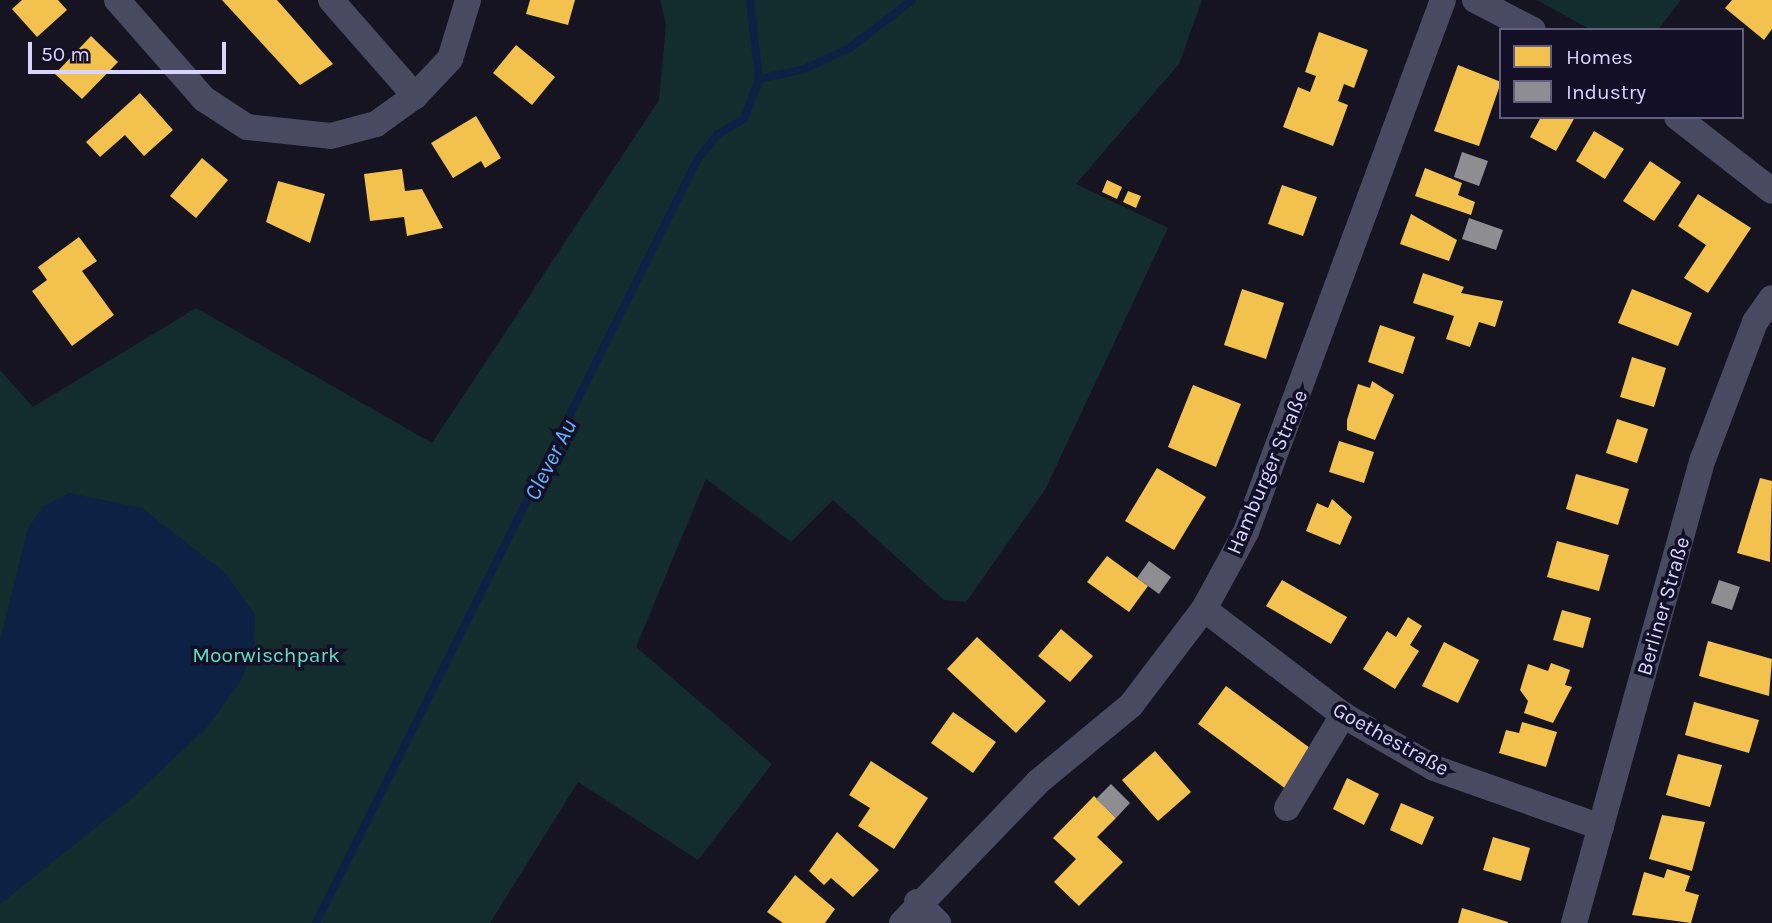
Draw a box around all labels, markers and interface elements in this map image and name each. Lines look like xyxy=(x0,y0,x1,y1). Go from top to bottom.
scale bar xyxy=(32,28,229,72)
legend xyxy=(1499,28,1744,119)
text: 50 m xyxy=(41,42,90,66)
text: Homes xyxy=(1566,45,1633,69)
text: Industry xyxy=(1566,80,1646,104)
street label: Hamburger Straße xyxy=(1221,386,1313,558)
water label: Clever Au xyxy=(519,415,583,505)
street label: Berliner Straße xyxy=(1631,534,1695,678)
park label: Moorwischpark xyxy=(192,642,340,668)
street label: Goethestraße xyxy=(1329,697,1453,781)

